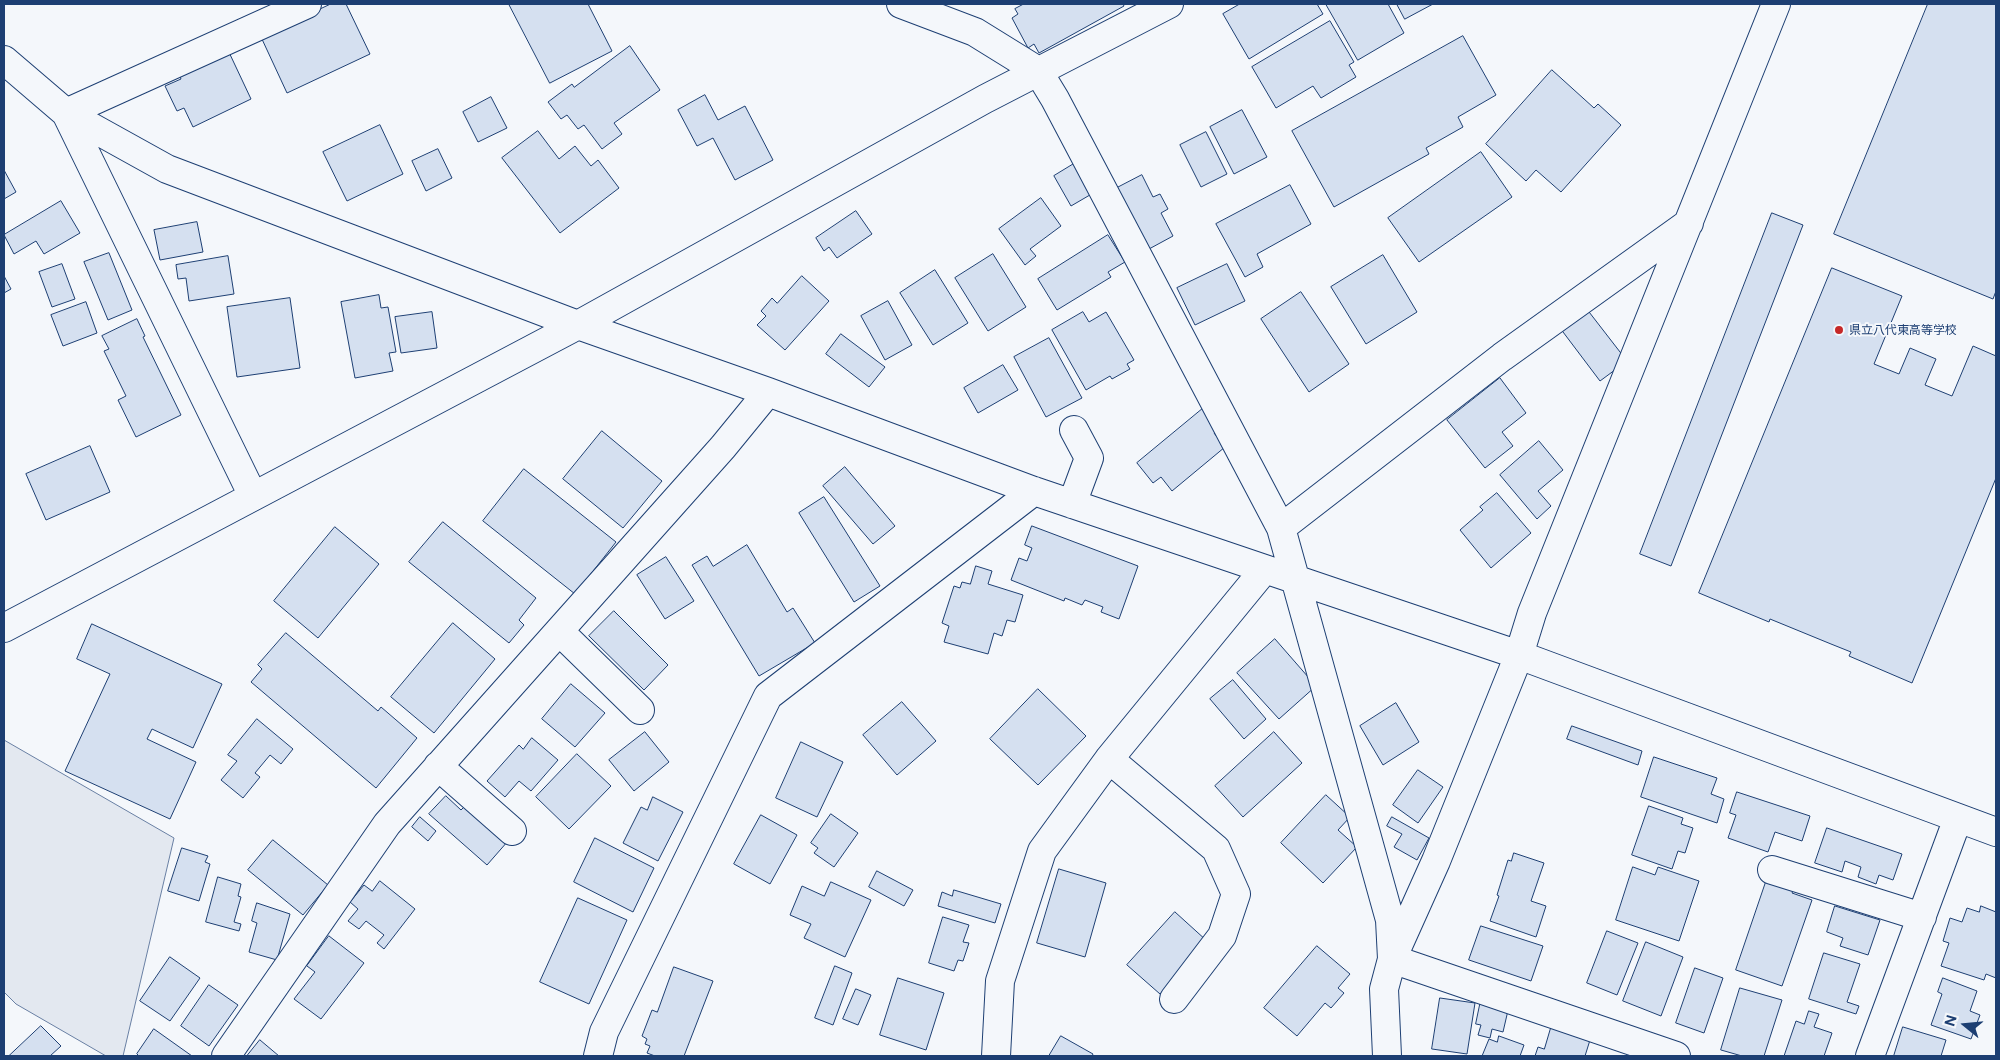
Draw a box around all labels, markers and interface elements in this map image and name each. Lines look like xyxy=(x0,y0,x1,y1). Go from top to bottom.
place label: 県立八代東高等学校 xyxy=(1849,323,1957,337)
marker: 県立八代東高等学校 xyxy=(1833,324,1845,336)
north arrow xyxy=(1940,1000,1990,1050)
text: N xyxy=(1941,1013,1960,1028)

